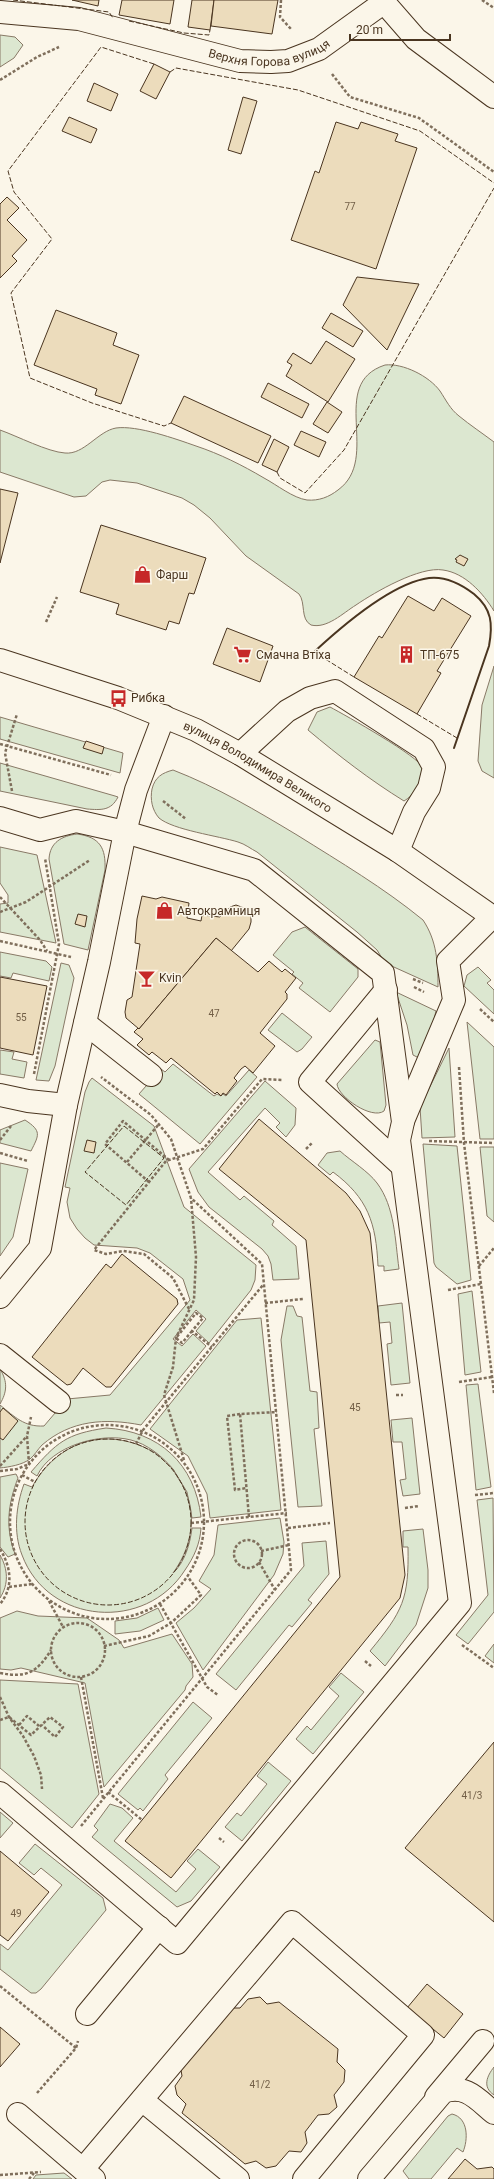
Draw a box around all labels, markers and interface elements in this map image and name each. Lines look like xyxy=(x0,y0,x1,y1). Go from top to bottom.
scale bar xyxy=(350,16,450,42)
text: 20 m xyxy=(356,23,383,37)
street label: Верхня Горова вулиця xyxy=(207,37,333,69)
house number: 77 xyxy=(344,201,356,212)
shop icon: Фарш xyxy=(133,565,153,585)
place label: Фарш xyxy=(156,568,188,582)
supermarket icon: Смачна Втіха xyxy=(233,645,253,665)
building icon: ТП-675 xyxy=(397,645,417,665)
place label: Смачна Втіха xyxy=(256,648,331,662)
place label: ТП-675 xyxy=(420,648,460,662)
bus stop icon: Рибка xyxy=(108,688,128,708)
place label: Рибка xyxy=(131,691,165,705)
street label: вулиця Володимира Великого xyxy=(181,719,334,816)
shop icon: Автокрамниця xyxy=(154,901,174,921)
place label: Автокрамниця xyxy=(177,904,260,918)
bar icon: Kvin xyxy=(136,968,156,988)
place label: Kvin xyxy=(159,971,182,985)
house number: 47 xyxy=(208,1008,220,1019)
house number: 55 xyxy=(15,1012,27,1023)
house number: 45 xyxy=(349,1402,361,1413)
house number: 41/3 xyxy=(462,1790,483,1801)
house number: 49 xyxy=(10,1908,22,1919)
house number: 41/2 xyxy=(250,2079,271,2090)

